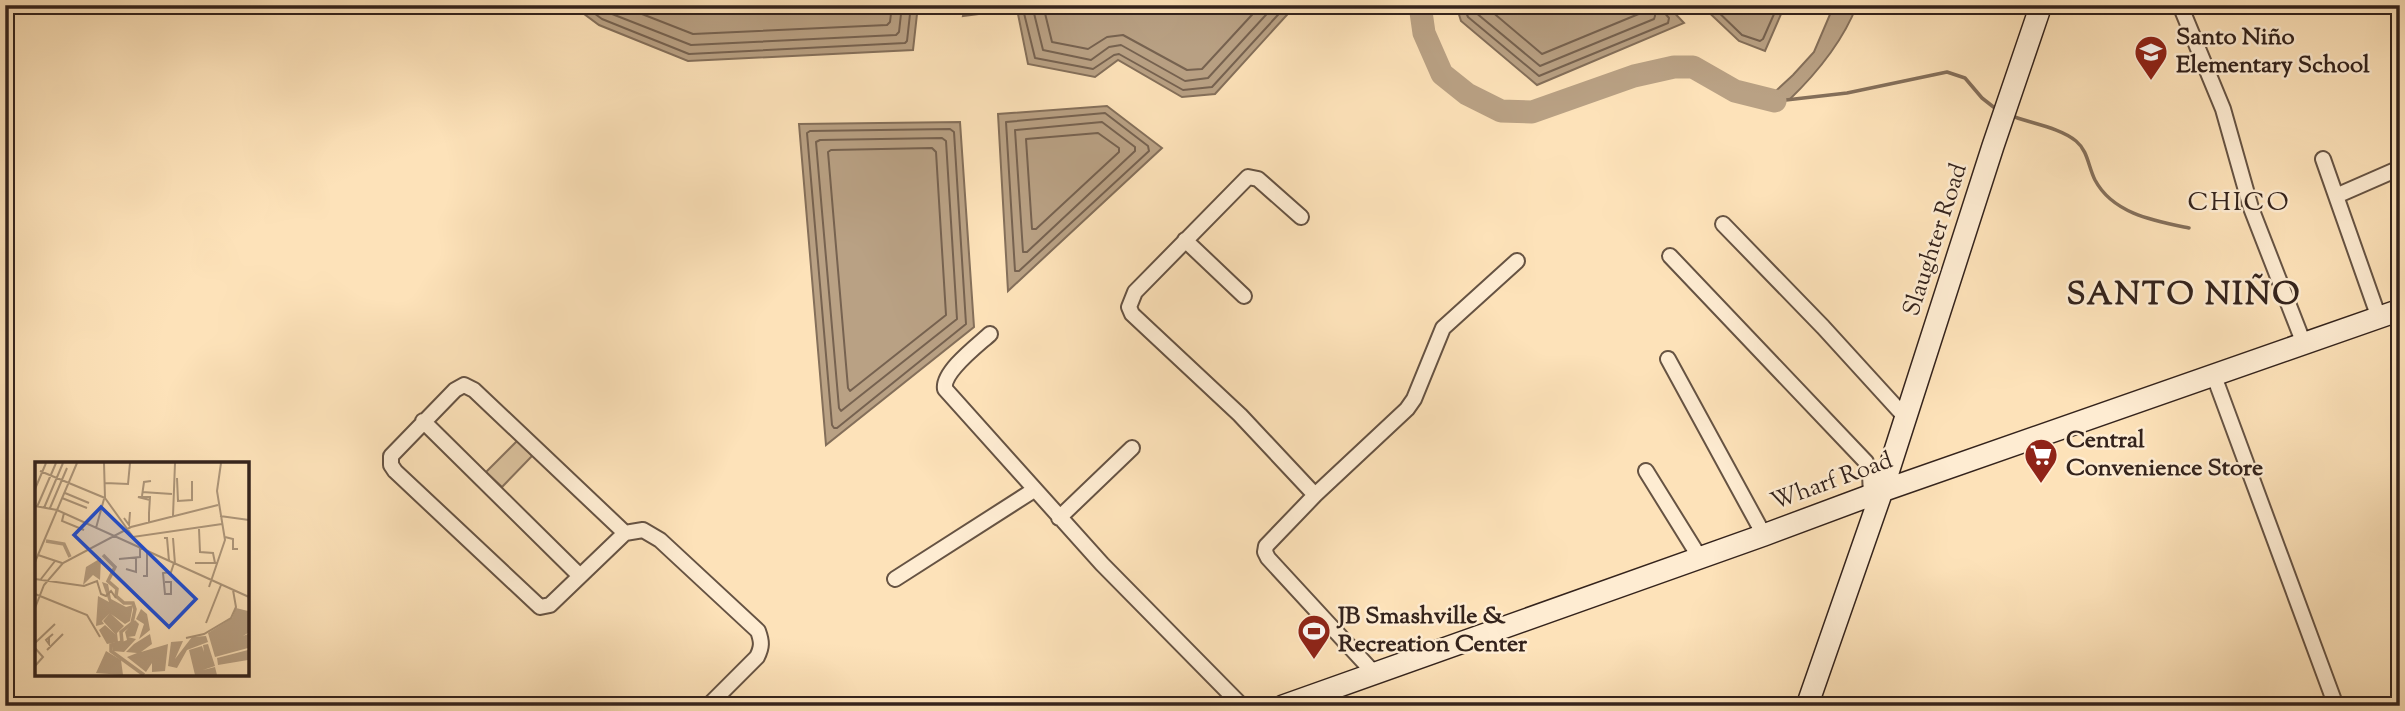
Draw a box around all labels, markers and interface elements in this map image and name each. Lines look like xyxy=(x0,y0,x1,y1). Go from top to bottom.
place label: Santo Niño Elementary School xyxy=(2176,21,2370,83)
school or university icon: Santo Niño Elementary School xyxy=(2132,33,2170,82)
street label: Slaughter Road xyxy=(1895,159,1977,321)
district label: CHICO xyxy=(2187,185,2291,222)
district label: SANTO NIÑO xyxy=(2066,273,2302,319)
place label: Central Convenience Store xyxy=(2066,424,2263,486)
supermarket icon: Central Convenience Store xyxy=(2022,436,2060,485)
street label: Wharf Road xyxy=(1766,444,1898,520)
inset map xyxy=(35,462,248,676)
place label: JB Smashville & Recreation Center xyxy=(1336,600,1528,662)
sports icon: JB Smashville & Recreation Center xyxy=(1295,612,1333,661)

